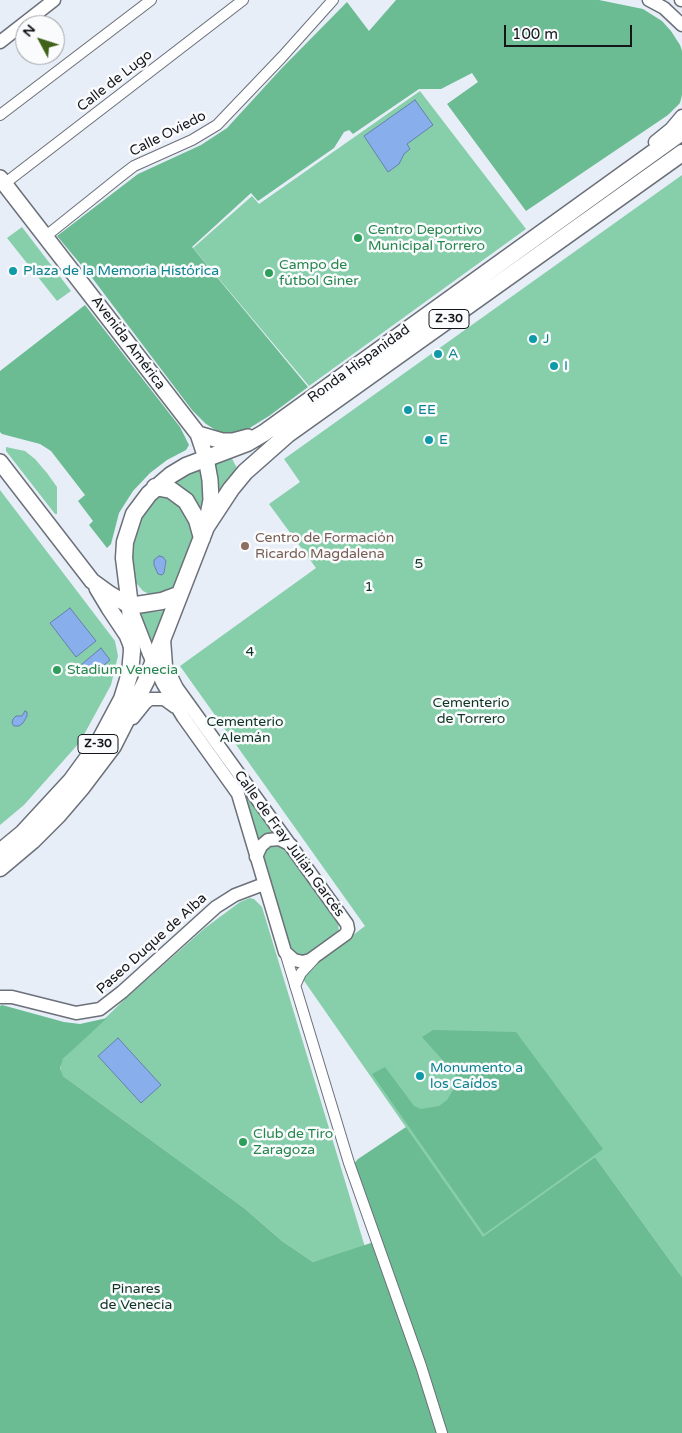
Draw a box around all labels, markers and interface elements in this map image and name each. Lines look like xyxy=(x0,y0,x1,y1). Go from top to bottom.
north arrow xyxy=(15,15,65,65)
scale bar xyxy=(507,15,634,47)
text: N xyxy=(19,21,39,40)
text: 100 m xyxy=(512,25,558,43)
street label: Calle de Lugo xyxy=(74,47,156,115)
street label: Calle Oviedo xyxy=(127,108,209,160)
place label: Centro Deportivo Municipal Torrero xyxy=(368,222,485,254)
marker: Centro Deportivo Municipal Torrero xyxy=(352,232,364,244)
place label: Campo de fútbol Giner xyxy=(279,257,359,290)
place label: Plaza de la Memoria Histórica xyxy=(23,263,219,279)
marker: Plaza de la Memoria Histórica xyxy=(7,265,19,277)
marker: Campo de fútbol Giner xyxy=(263,267,275,279)
street label: Avenida América xyxy=(87,293,169,393)
road number: Z-30 xyxy=(429,310,469,328)
street label: Ronda Hispanidad xyxy=(305,321,413,407)
place label: J xyxy=(543,331,550,347)
marker: J xyxy=(527,333,539,345)
place label: A xyxy=(448,346,458,362)
marker: A xyxy=(432,348,444,360)
place label: I xyxy=(564,358,568,374)
marker: I xyxy=(548,360,560,372)
place label: EE xyxy=(418,402,436,418)
marker: EE xyxy=(402,404,414,416)
place label: E xyxy=(439,432,448,448)
marker: E xyxy=(423,434,435,446)
place label: Centro de Formación Ricardo Magdalena xyxy=(255,530,394,562)
marker: Centro de Formación Ricardo Magdalena xyxy=(239,540,251,552)
park label: 5 xyxy=(415,556,423,572)
park label: 1 xyxy=(365,579,373,595)
park label: 4 xyxy=(246,644,254,660)
place label: Stadium Venecia xyxy=(67,662,178,678)
marker: Stadium Venecia xyxy=(51,664,63,676)
park label: Cementerio de Torrero xyxy=(432,695,510,728)
park label: Cementerio Alemán xyxy=(206,714,284,746)
road number: Z-30 xyxy=(78,734,118,754)
street label: Calle de Fray Julián Garcés xyxy=(230,768,348,920)
street label: Paseo Duque de Alba xyxy=(93,890,211,998)
place label: Monumento a los Caídos xyxy=(430,1060,523,1092)
marker: Monumento a los Caídos xyxy=(414,1070,426,1082)
place label: Club de Tiro Zaragoza xyxy=(253,1126,333,1158)
marker: Club de Tiro Zaragoza xyxy=(237,1136,249,1148)
park label: Pinares de Venecia xyxy=(100,1281,172,1314)

